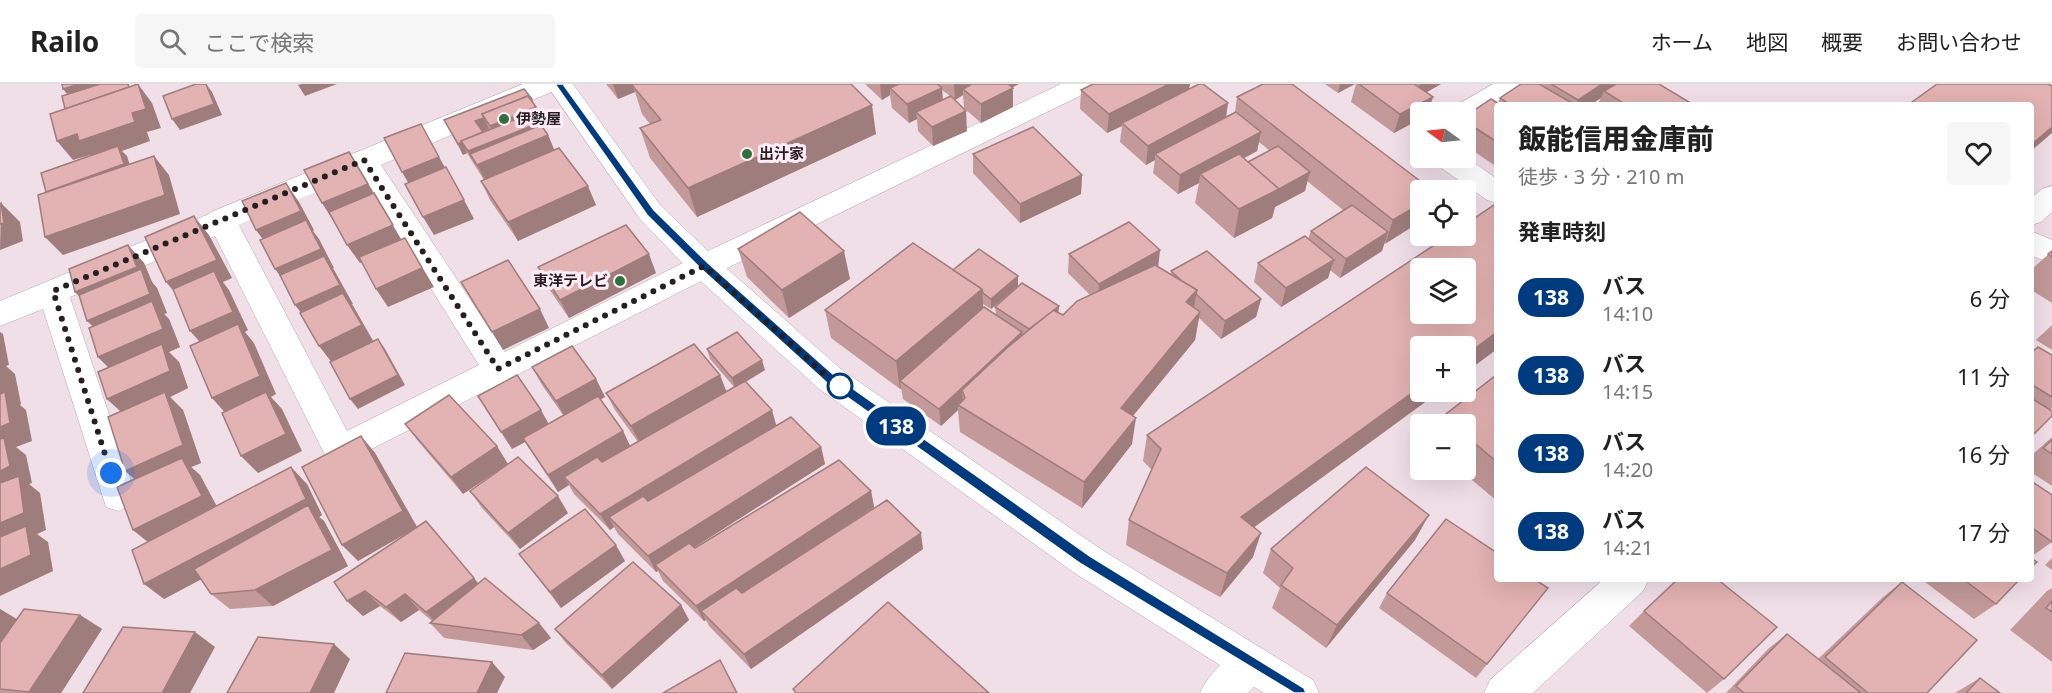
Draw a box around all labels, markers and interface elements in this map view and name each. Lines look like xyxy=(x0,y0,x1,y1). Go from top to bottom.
search box xyxy=(135,14,555,68)
text: Railo xyxy=(30,22,99,60)
icon: search xyxy=(156,25,189,58)
text: ここで検索 xyxy=(204,27,314,57)
text: ホーム xyxy=(1651,28,1713,56)
text: 地図 xyxy=(1746,28,1788,56)
text: 概要 xyxy=(1821,28,1863,56)
text: お問い合わせ xyxy=(1896,28,2022,56)
north arrow xyxy=(1410,102,1476,168)
map controls xyxy=(1410,102,1476,480)
place label: 伊勢屋 xyxy=(516,108,561,128)
marker: 伊勢屋 xyxy=(497,112,511,126)
text: 飯能信用金庫前 xyxy=(1518,119,1714,157)
button: heart xyxy=(1947,122,2010,185)
place label: 出汁家 xyxy=(759,143,804,163)
marker: 出汁家 xyxy=(740,147,754,161)
text: 徒歩 · 3 分 · 210 m xyxy=(1518,163,1684,190)
button: locate xyxy=(1410,180,1476,246)
text: 発車時刻 xyxy=(1518,216,1606,246)
button: layers xyxy=(1410,258,1476,324)
place label: 東洋テレビ xyxy=(533,270,608,290)
text: バス xyxy=(1602,270,1646,300)
marker: 東洋テレビ xyxy=(613,274,627,288)
text: 138 xyxy=(1533,283,1569,311)
text: 6 分 xyxy=(1970,283,2010,313)
text: 14:10 xyxy=(1602,300,1653,327)
button: + xyxy=(1410,336,1476,402)
text: バス xyxy=(1602,348,1646,378)
text: 138 xyxy=(1533,361,1569,389)
text: 11 分 xyxy=(1957,361,2010,391)
unlabelled marker xyxy=(827,373,853,399)
text: 14:15 xyxy=(1602,378,1653,405)
line badge: 138 xyxy=(862,406,930,446)
text: 138 xyxy=(878,412,914,440)
button: − xyxy=(1410,414,1476,480)
text: バス xyxy=(1602,426,1646,456)
text: 138 xyxy=(1533,439,1569,467)
text: 16 分 xyxy=(1957,439,2010,469)
text: 14:20 xyxy=(1602,456,1653,483)
your location xyxy=(96,458,126,488)
text: バス xyxy=(1602,504,1646,534)
text: 138 xyxy=(1533,517,1569,545)
text: 17 分 xyxy=(1957,517,2010,547)
text: 14:21 xyxy=(1602,534,1653,561)

